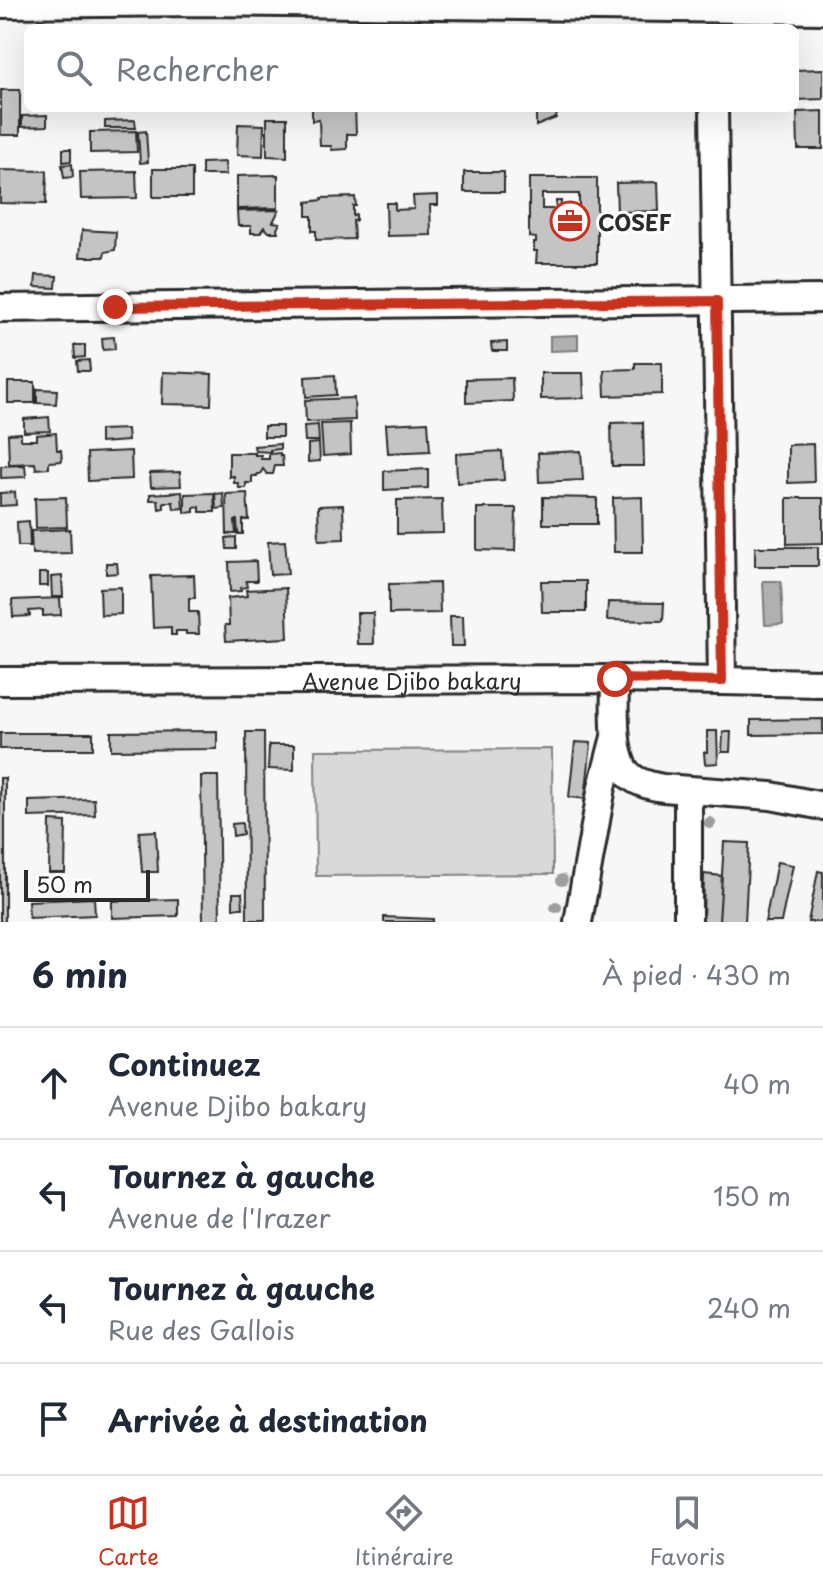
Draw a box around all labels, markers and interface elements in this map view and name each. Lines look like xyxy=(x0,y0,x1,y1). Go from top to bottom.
search box xyxy=(24,24,799,112)
icon: search xyxy=(52,46,96,90)
text: Rechercher xyxy=(116,46,279,91)
office icon: COSEF xyxy=(549,200,591,242)
place label: COSEF xyxy=(598,205,672,238)
route end xyxy=(97,289,133,325)
route start xyxy=(597,661,633,697)
street label: Avenue Djibo bakary xyxy=(302,663,522,697)
scale bar xyxy=(24,866,150,902)
text: 50 m xyxy=(36,867,93,900)
text: 6 min xyxy=(32,948,128,1000)
text: À pied · 430 m xyxy=(602,955,791,994)
text: Continuez xyxy=(108,1041,261,1086)
icon: ahead xyxy=(32,1061,76,1105)
text: 40 m xyxy=(723,1064,791,1103)
text: Avenue Djibo bakary xyxy=(108,1086,367,1125)
text: Tournez à gauche xyxy=(108,1153,375,1198)
icon: left xyxy=(32,1173,76,1217)
text: 150 m xyxy=(713,1176,791,1215)
text: Avenue de l'Irazer xyxy=(108,1198,331,1237)
text: Tournez à gauche xyxy=(108,1265,375,1310)
icon: left xyxy=(32,1285,76,1329)
text: 240 m xyxy=(707,1288,791,1327)
text: Rue des Gallois xyxy=(108,1310,295,1349)
icon: arrive xyxy=(32,1397,76,1441)
text: Arrivée à destination xyxy=(108,1397,428,1442)
tab: Carte xyxy=(98,1491,159,1572)
tab: Itinéraire xyxy=(355,1491,454,1572)
tab: Favoris xyxy=(649,1491,725,1572)

